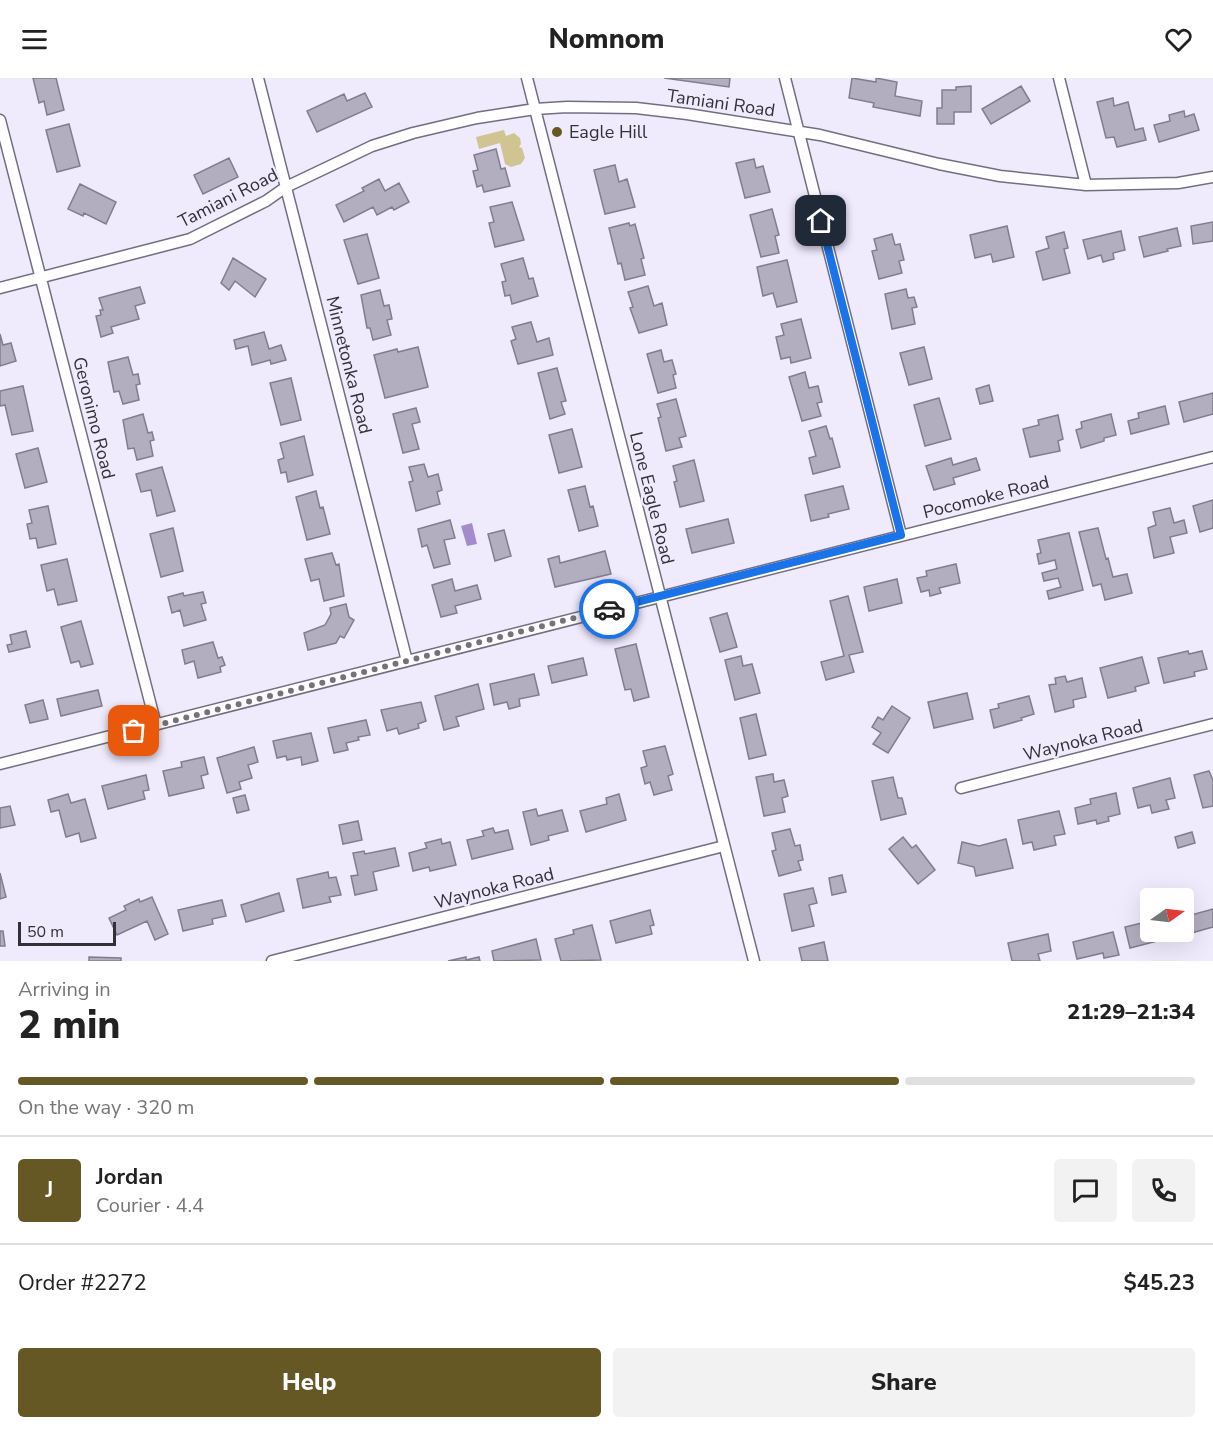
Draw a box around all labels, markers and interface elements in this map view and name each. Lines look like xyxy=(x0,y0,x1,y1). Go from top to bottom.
text: Nomnom xyxy=(548,21,665,58)
icon: menu xyxy=(18,23,51,56)
icon: heart xyxy=(1162,23,1195,56)
street label: Tamiani Road xyxy=(665,84,777,122)
place label: Eagle Hill xyxy=(569,120,648,144)
marker: Eagle Hill xyxy=(550,125,564,139)
street label: Tamiani Road xyxy=(174,163,282,233)
pin xyxy=(795,195,846,246)
icon: home xyxy=(804,204,837,237)
street label: Minnetonka Road xyxy=(320,294,378,436)
street label: Geronimo Road xyxy=(67,354,121,482)
street label: Lone Eagle Road xyxy=(624,429,680,567)
street label: Pocomoke Road xyxy=(920,470,1052,524)
courier xyxy=(579,579,639,639)
icon: car xyxy=(593,593,626,626)
pin xyxy=(108,705,159,756)
icon: bag xyxy=(117,714,150,747)
street label: Waynoka Road xyxy=(1021,714,1145,766)
street label: Waynoka Road xyxy=(432,862,556,914)
north arrow xyxy=(1140,888,1194,942)
map controls xyxy=(1140,888,1194,942)
scale bar xyxy=(18,919,116,946)
text: 50 m xyxy=(27,921,64,943)
text: Arriving in xyxy=(18,976,111,1003)
text: 21:29–21:34 xyxy=(1067,997,1195,1027)
text: 2 min xyxy=(18,999,121,1052)
text: On the way · 320 m xyxy=(18,1094,194,1121)
button: chat xyxy=(1054,1159,1117,1222)
button: phone xyxy=(1132,1159,1195,1222)
text: Jordan xyxy=(96,1162,163,1192)
text: J xyxy=(46,1175,53,1205)
text: Courier · 4.4 xyxy=(96,1192,204,1219)
text: Order #2272 xyxy=(18,1268,147,1298)
text: $45.23 xyxy=(1124,1268,1195,1298)
button: Help xyxy=(18,1348,601,1417)
button: Share xyxy=(613,1348,1195,1417)

